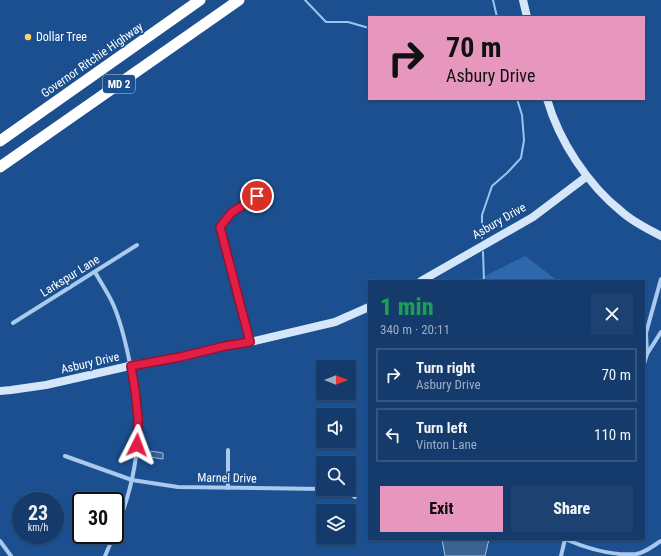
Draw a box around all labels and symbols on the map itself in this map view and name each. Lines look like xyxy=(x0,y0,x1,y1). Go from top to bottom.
street label: Governor Ritchie Highway xyxy=(38,20,146,100)
place label: Dollar Tree xyxy=(36,30,87,44)
marker: Dollar Tree xyxy=(23,32,33,42)
road number: MD 2 xyxy=(103,75,135,93)
pin xyxy=(240,179,274,213)
street label: Asbury Drive xyxy=(470,200,529,242)
street label: Larkspur Lane xyxy=(38,252,102,300)
street label: Asbury Drive xyxy=(59,349,121,377)
north arrow xyxy=(316,360,356,400)
position arrow xyxy=(116,424,158,466)
street label: Marnel Drive xyxy=(197,470,257,486)
speed limit sign: 30 xyxy=(72,492,124,544)

